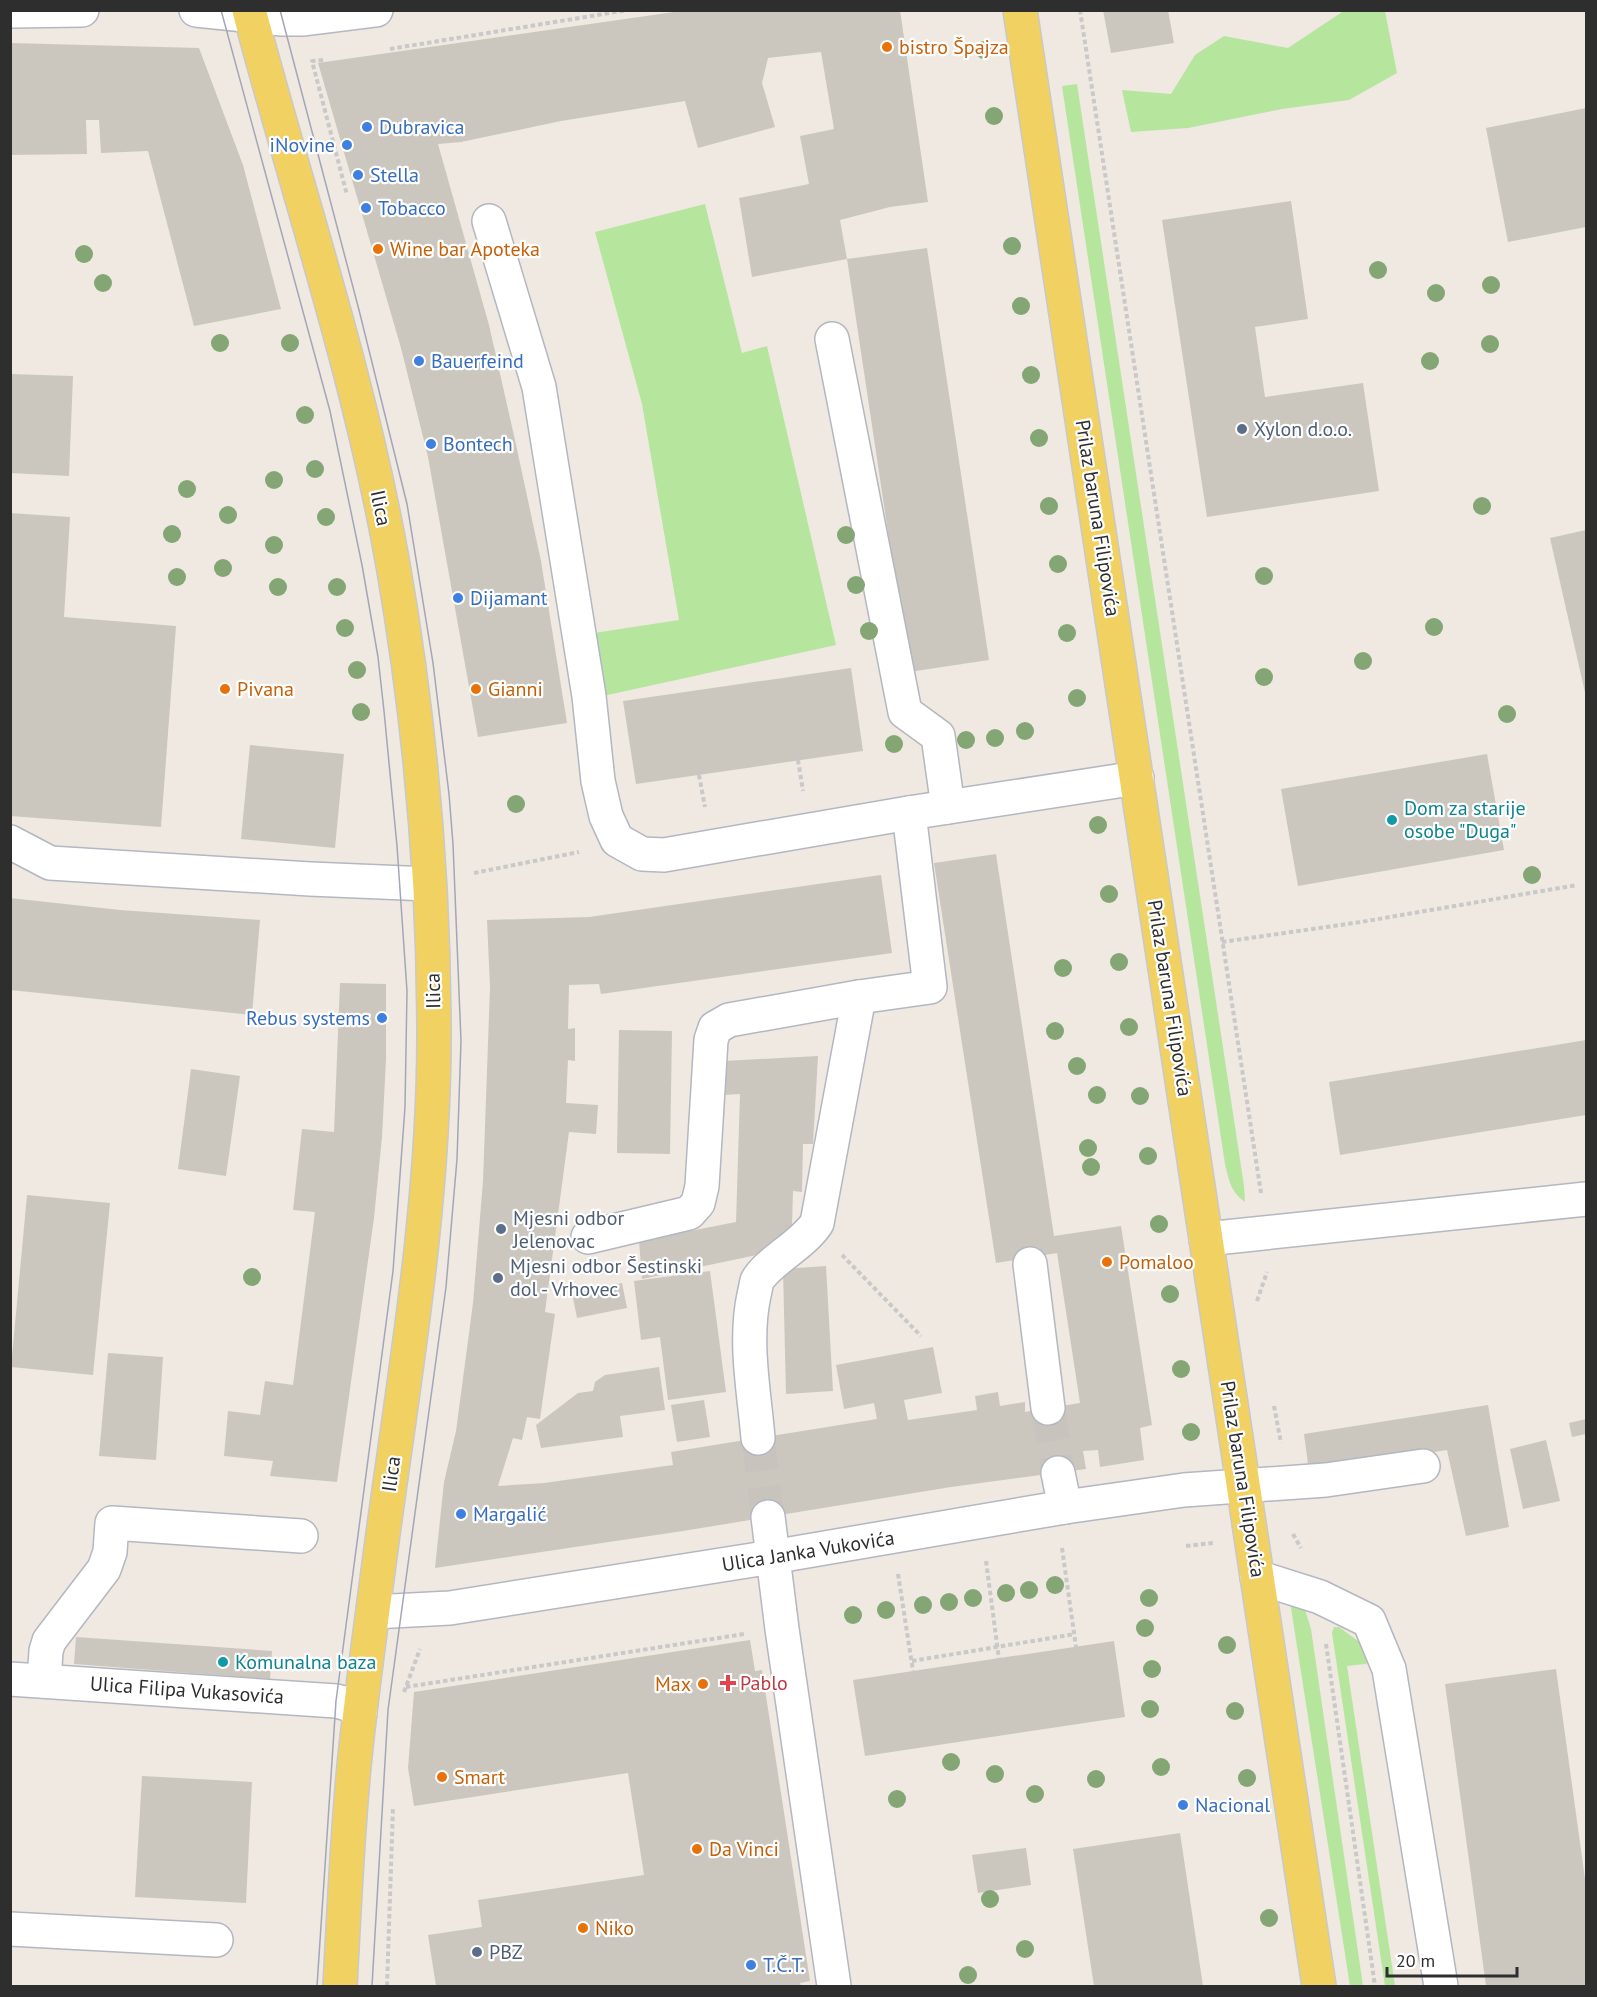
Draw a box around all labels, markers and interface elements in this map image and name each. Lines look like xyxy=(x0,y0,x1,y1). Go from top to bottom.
place label: bistro Špajza xyxy=(899,34,1009,60)
marker: bistro Špajza xyxy=(880,40,894,54)
place label: Dubravica xyxy=(379,114,464,140)
marker: Dubravica xyxy=(360,120,374,134)
place label: iNovine xyxy=(270,132,335,158)
marker: iNovine xyxy=(340,138,354,152)
place label: Stella xyxy=(370,162,419,188)
marker: Stella xyxy=(351,168,365,182)
place label: Tobacco xyxy=(378,195,446,221)
marker: Tobacco xyxy=(359,201,373,215)
place label: Wine bar Apoteka xyxy=(390,236,540,262)
marker: Wine bar Apoteka xyxy=(371,242,385,256)
place label: Bauerfeind xyxy=(431,348,524,374)
marker: Bauerfeind xyxy=(412,354,426,368)
place label: Xylon d.o.o. xyxy=(1254,416,1352,442)
street label: Prilaz baruna Filipovića xyxy=(1070,418,1126,618)
marker: Xylon d.o.o. xyxy=(1235,422,1249,436)
place label: Bontech xyxy=(443,431,513,457)
marker: Bontech xyxy=(424,437,438,451)
street label: Ilica xyxy=(365,488,397,528)
place label: Dijamant xyxy=(470,585,548,611)
marker: Dijamant xyxy=(451,591,465,605)
place label: Pivana xyxy=(237,676,294,702)
place label: Gianni xyxy=(488,676,543,702)
marker: Pivana xyxy=(218,682,232,696)
marker: Gianni xyxy=(469,682,483,696)
place label: Dom za starije osobe "Duga" xyxy=(1404,795,1526,844)
marker: Dom za starije osobe "Duga" xyxy=(1385,813,1399,827)
street label: Prilaz baruna Filipovića xyxy=(1142,898,1198,1098)
street label: Ilica xyxy=(420,973,446,1009)
place label: Rebus systems xyxy=(246,1005,370,1031)
marker: Rebus systems xyxy=(375,1011,389,1025)
place label: Mjesni odbor Jelenovac xyxy=(512,1205,624,1254)
marker: Mjesni odbor Jelenovac xyxy=(494,1222,508,1236)
place label: Pomaloo xyxy=(1119,1249,1194,1275)
place label: Mjesni odbor Šestinski dol - Vrhovec xyxy=(510,1253,702,1302)
marker: Pomaloo xyxy=(1100,1255,1114,1269)
marker: Mjesni odbor Šestinski dol - Vrhovec xyxy=(491,1271,505,1285)
street label: Prilaz baruna Filipovića xyxy=(1215,1379,1271,1579)
street label: Ilica xyxy=(376,1454,406,1494)
place label: Margalić xyxy=(473,1501,546,1527)
marker: Margalić xyxy=(454,1507,468,1521)
street label: Ulica Janka Vukovića xyxy=(720,1525,896,1577)
place label: Komunalna baza xyxy=(235,1649,376,1675)
marker: Komunalna baza xyxy=(216,1655,230,1669)
street label: Ulica Filipa Vukasovića xyxy=(89,1670,285,1710)
place label: Pablo xyxy=(740,1670,788,1696)
place label: Max xyxy=(655,1671,691,1697)
marker: Pablo xyxy=(721,1676,735,1690)
marker: Max xyxy=(696,1677,710,1691)
place label: Smart xyxy=(454,1764,505,1790)
marker: Smart xyxy=(435,1770,449,1784)
place label: Nacional xyxy=(1195,1792,1270,1818)
marker: Nacional xyxy=(1176,1798,1190,1812)
place label: Da Vinci xyxy=(709,1836,779,1862)
marker: Da Vinci xyxy=(690,1842,704,1856)
place label: Niko xyxy=(595,1915,634,1941)
marker: Niko xyxy=(576,1921,590,1935)
place label: PBZ xyxy=(489,1939,523,1965)
scale bar xyxy=(1387,1940,1518,1978)
marker: PBZ xyxy=(470,1945,484,1959)
text: 20 m xyxy=(1396,1949,1435,1972)
place label: T.Č.T. xyxy=(763,1952,805,1978)
marker: T.Č.T. xyxy=(744,1958,758,1972)

